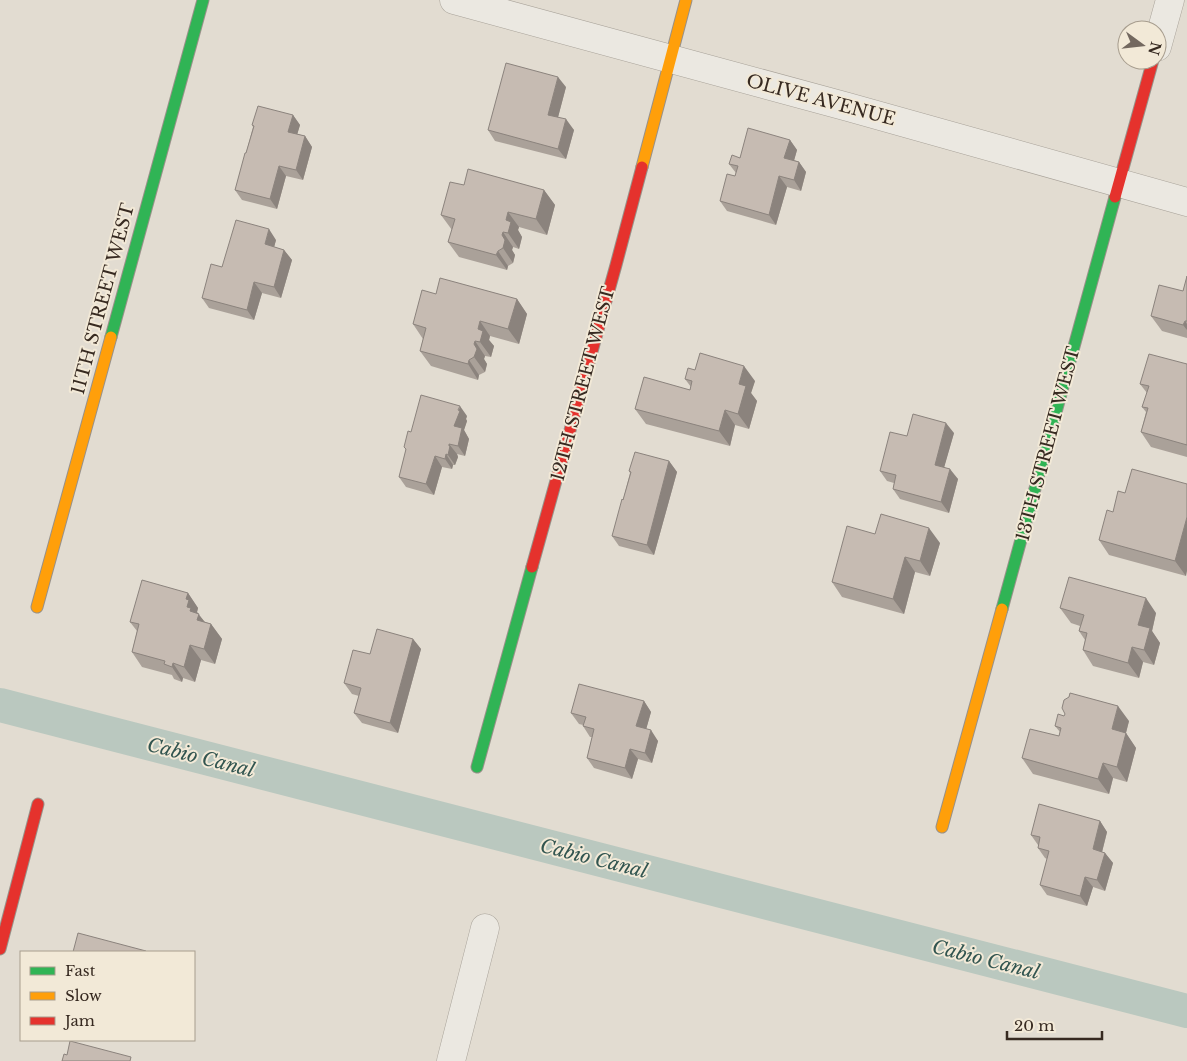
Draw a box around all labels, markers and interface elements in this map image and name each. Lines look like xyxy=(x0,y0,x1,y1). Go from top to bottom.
north arrow xyxy=(1117,20,1167,70)
text: N xyxy=(1144,40,1165,57)
street label: OLIVE AVENUE xyxy=(744,70,898,130)
street label: 11TH STREET WEST xyxy=(67,200,139,397)
street label: 12TH STREET WEST xyxy=(546,284,620,484)
street label: 13TH STREET WEST xyxy=(1011,344,1085,544)
water label: Cabio Canal xyxy=(145,733,257,782)
water label: Cabio Canal xyxy=(538,834,650,883)
water label: Cabio Canal xyxy=(930,935,1042,984)
legend xyxy=(20,951,195,1041)
text: Fast xyxy=(65,961,96,980)
text: Slow xyxy=(65,986,102,1005)
scale bar xyxy=(1007,1008,1102,1040)
text: Jam xyxy=(63,1011,95,1030)
text: 20 m xyxy=(1014,1016,1054,1035)

